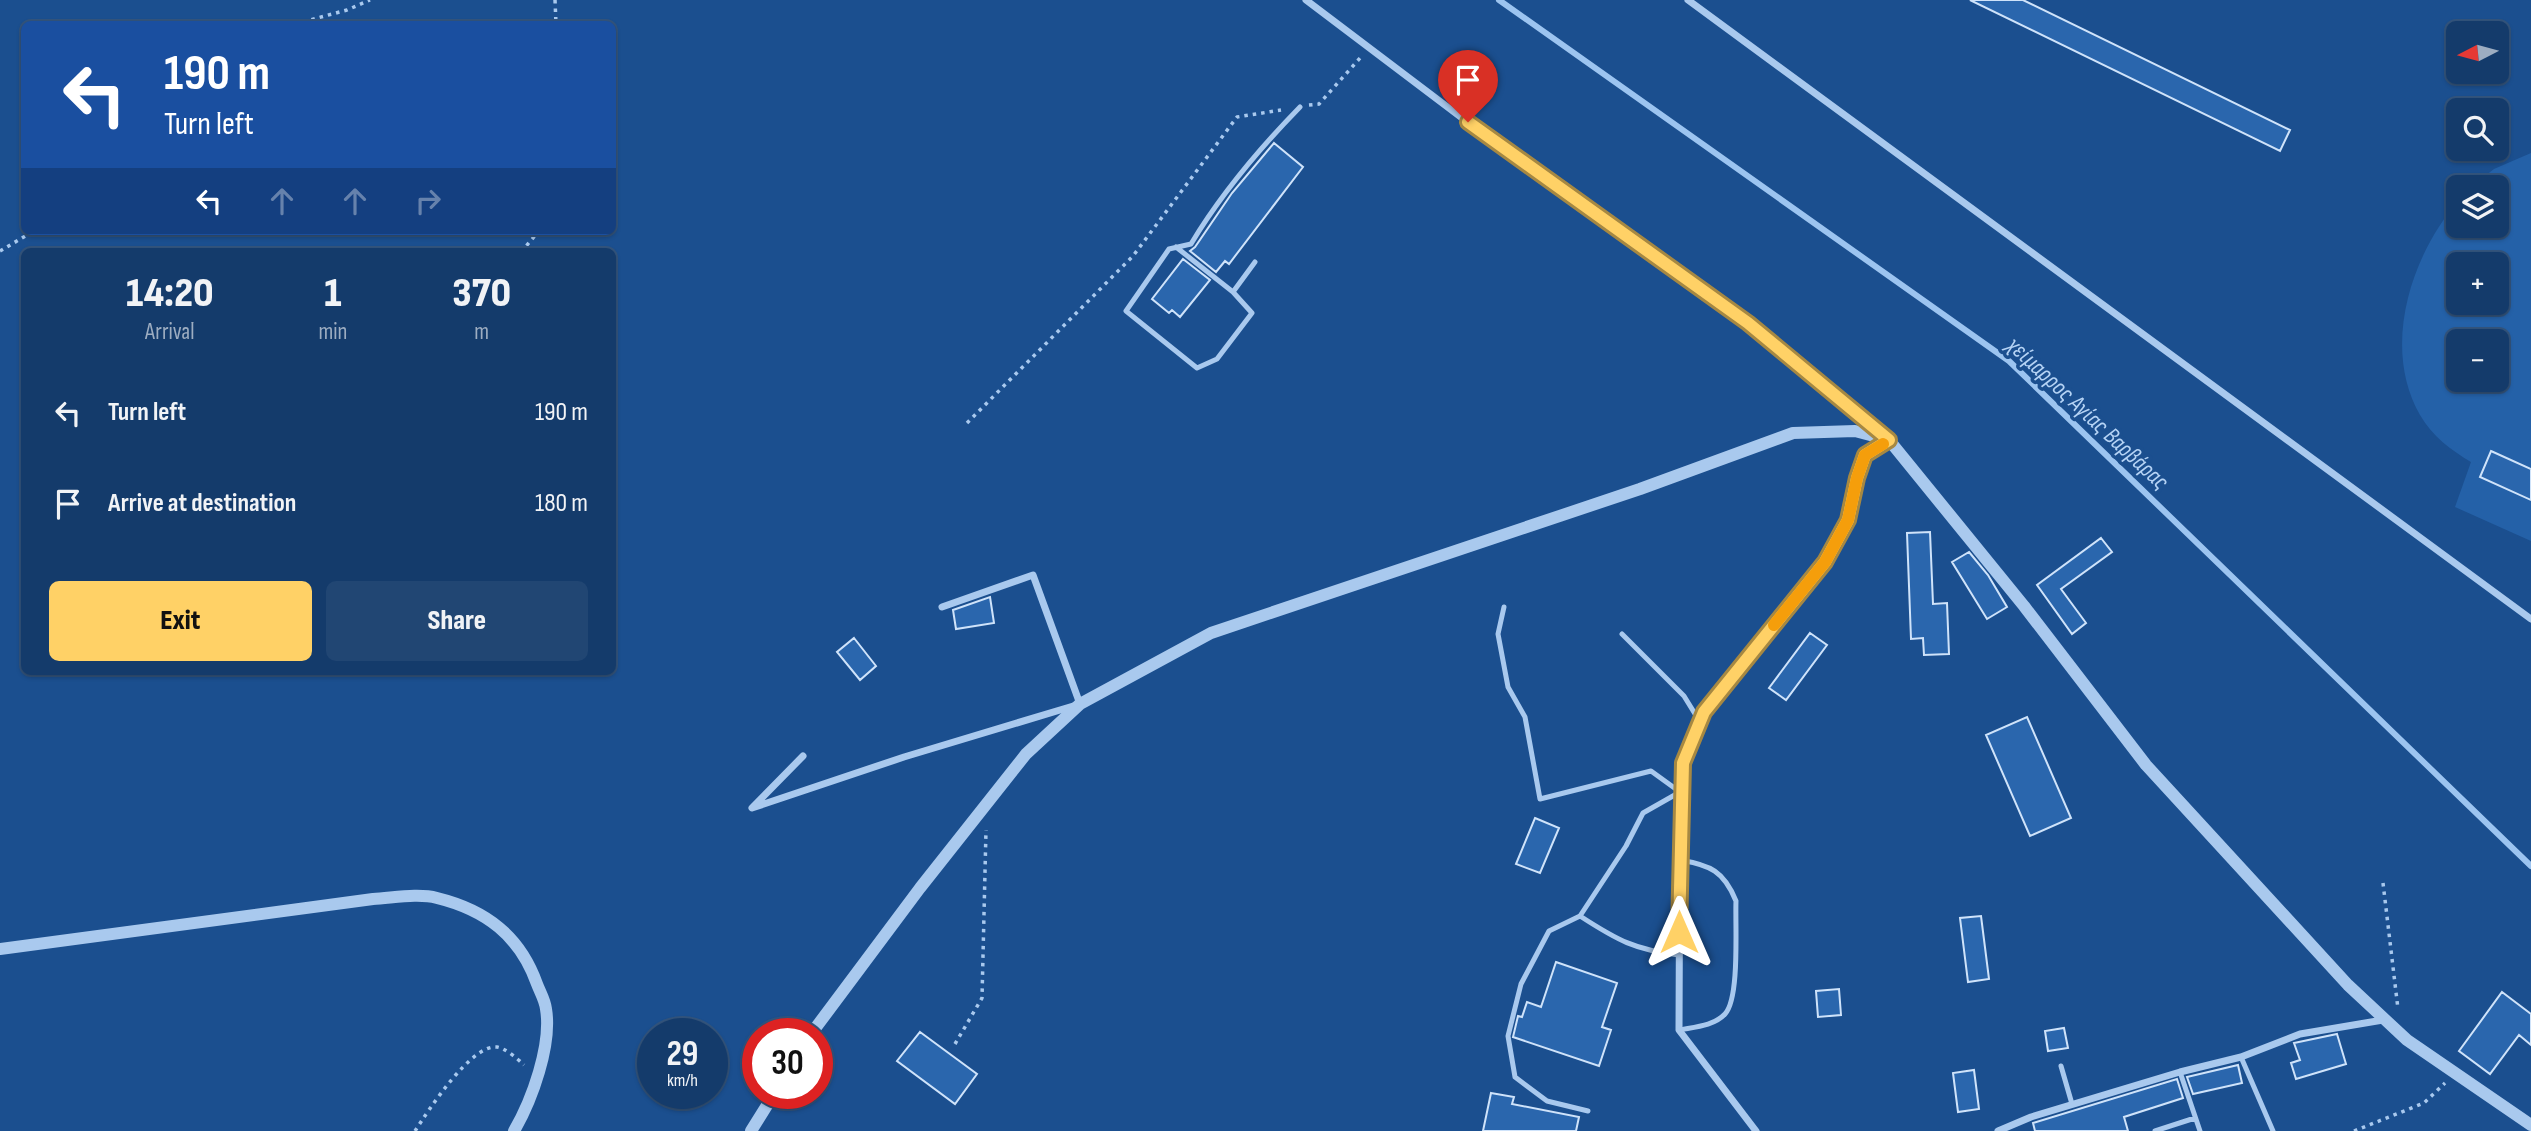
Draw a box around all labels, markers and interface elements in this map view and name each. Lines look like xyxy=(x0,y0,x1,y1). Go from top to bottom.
north arrow xyxy=(2446,21,2510,84)
map controls xyxy=(2446,21,2509,392)
text: 190 m xyxy=(164,45,270,104)
icon: left xyxy=(49,49,140,140)
pin xyxy=(1438,50,1498,122)
icon: arrive xyxy=(1449,61,1487,99)
button: search xyxy=(2446,98,2509,161)
text: Turn left xyxy=(164,105,254,144)
button: layers xyxy=(2446,175,2509,238)
icon: left xyxy=(190,182,228,220)
icon: ahead xyxy=(263,182,301,220)
icon: ahead xyxy=(336,182,374,220)
icon: right xyxy=(409,182,447,220)
button: + xyxy=(2446,252,2509,315)
text: 14:20 xyxy=(126,268,214,319)
text: 1 xyxy=(324,268,342,319)
text: 370 xyxy=(452,268,511,319)
text: Arrival xyxy=(145,318,194,346)
text: min xyxy=(319,318,347,346)
text: m xyxy=(474,318,489,346)
water label: χείμαρρος Αγίας Βαρβάρας xyxy=(1999,329,2175,496)
button: − xyxy=(2446,329,2509,392)
icon: left xyxy=(49,394,87,432)
text: Turn left xyxy=(108,397,186,428)
text: 190 m xyxy=(535,397,588,428)
icon: arrive xyxy=(49,485,87,523)
text: Arrive at destination xyxy=(108,488,296,519)
text: 180 m xyxy=(535,488,588,519)
button: Exit xyxy=(49,581,312,661)
button: Share xyxy=(326,581,588,661)
position arrow xyxy=(1642,895,1716,969)
speed limit sign: 30 xyxy=(742,1018,833,1109)
text: 29 xyxy=(667,1033,698,1076)
text: km/h xyxy=(667,1070,698,1091)

